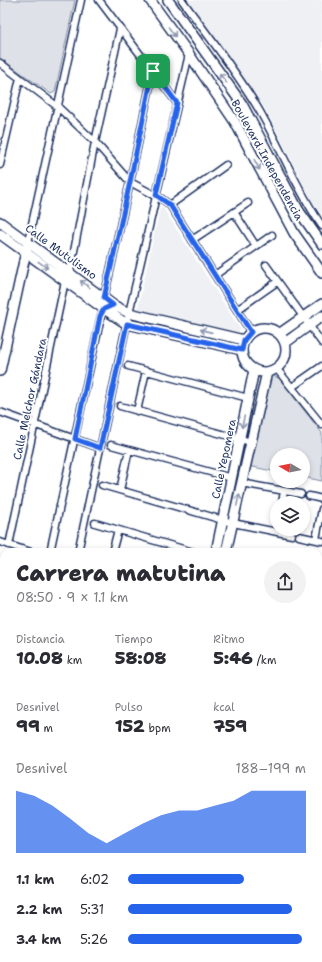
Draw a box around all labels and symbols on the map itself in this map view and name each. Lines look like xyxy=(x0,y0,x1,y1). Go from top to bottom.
one-way arrow xyxy=(168,26,177,37)
pin xyxy=(136,54,170,88)
one-way arrow xyxy=(219,73,227,84)
street label: Boulevard Independencia xyxy=(228,97,307,223)
one-way arrow xyxy=(253,159,261,171)
street label: Calle Mutulismo xyxy=(22,221,100,283)
one-way arrow xyxy=(37,261,48,269)
one-way arrow xyxy=(80,280,91,288)
one-way arrow xyxy=(200,327,213,334)
street label: Calle Melchor Gándara xyxy=(10,337,50,461)
one-way arrow xyxy=(239,415,247,428)
street label: Calle Yepomera xyxy=(208,418,240,500)
north arrow xyxy=(270,448,310,488)
one-way arrow xyxy=(234,494,242,507)

